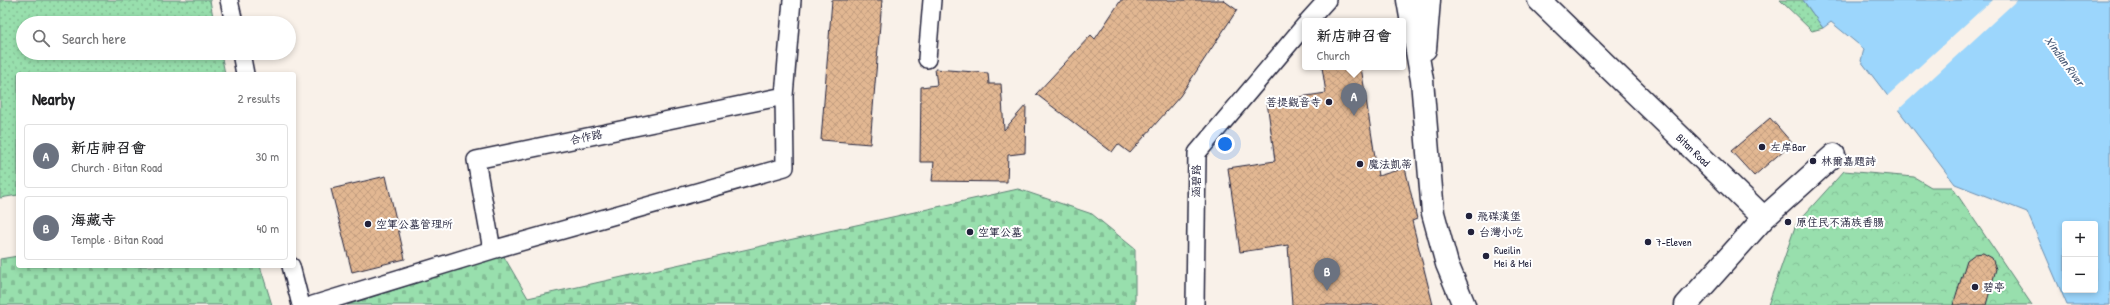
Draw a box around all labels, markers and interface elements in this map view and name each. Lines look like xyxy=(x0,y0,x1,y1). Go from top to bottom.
search box xyxy=(16,16,296,60)
popup xyxy=(1302,18,1406,70)
text: 新店神召會 xyxy=(1316,25,1392,46)
icon: search xyxy=(30,27,52,49)
text: Search here xyxy=(62,28,126,49)
water label: Xindian River xyxy=(2041,33,2090,91)
text: Church xyxy=(1316,46,1350,64)
pin: A xyxy=(1341,83,1367,116)
text: Nearby xyxy=(32,87,75,110)
text: 2 results xyxy=(238,89,280,107)
place label: 菩提觀音寺 xyxy=(1266,95,1321,109)
marker: 菩提觀音寺 xyxy=(1324,97,1334,107)
street label: 合作路 xyxy=(568,127,604,147)
street label: Bitan Road xyxy=(1673,130,1713,170)
your location xyxy=(1215,134,1235,154)
text: 新店神召會 xyxy=(71,137,146,158)
place label: 左岸Bar xyxy=(1770,140,1807,154)
marker: 左岸Bar xyxy=(1757,142,1767,152)
text: A xyxy=(43,147,49,165)
text: 30 m xyxy=(256,147,279,165)
place label: 林爾嘉題詩 xyxy=(1821,154,1876,168)
marker: 林爾嘉題詩 xyxy=(1808,156,1818,166)
place label: 魔法凱蒂 xyxy=(1368,157,1412,171)
text: Church · Bitan Road xyxy=(71,158,162,176)
marker: 魔法凱蒂 xyxy=(1355,159,1365,169)
street label: 涵碧路 xyxy=(1189,164,1203,198)
text: 海藏寺 xyxy=(71,209,116,230)
place label: 飛碟漢堡 xyxy=(1477,209,1521,223)
marker: 飛碟漢堡 xyxy=(1464,211,1474,221)
place label: 原住民不滿族香腸 xyxy=(1796,215,1884,229)
place label: 空軍公墓管理所 xyxy=(376,217,453,231)
marker: 原住民不滿族香腸 xyxy=(1783,217,1793,227)
text: B xyxy=(43,219,49,237)
text: 40 m xyxy=(256,219,279,237)
marker: 空軍公墓管理所 xyxy=(363,219,373,229)
map controls xyxy=(2062,221,2098,293)
button: + xyxy=(2062,221,2098,257)
place label: 空軍公墓 xyxy=(978,225,1022,239)
place label: 台灣小吃 xyxy=(1479,225,1523,239)
marker: 空軍公墓 xyxy=(965,227,975,237)
marker: 台灣小吃 xyxy=(1466,227,1476,237)
text: Temple · Bitan Road xyxy=(71,230,163,248)
place label: 7-Eleven xyxy=(1656,235,1692,249)
marker: 7-Eleven xyxy=(1643,237,1653,247)
place label: Rueilin Mei & Mei xyxy=(1494,243,1532,270)
marker: Rueilin Mei & Mei xyxy=(1481,251,1491,261)
button: − xyxy=(2062,257,2098,293)
pin: B xyxy=(1314,258,1340,291)
place label: 碧亭 xyxy=(1983,280,2005,294)
marker: 碧亭 xyxy=(1970,282,1980,292)

